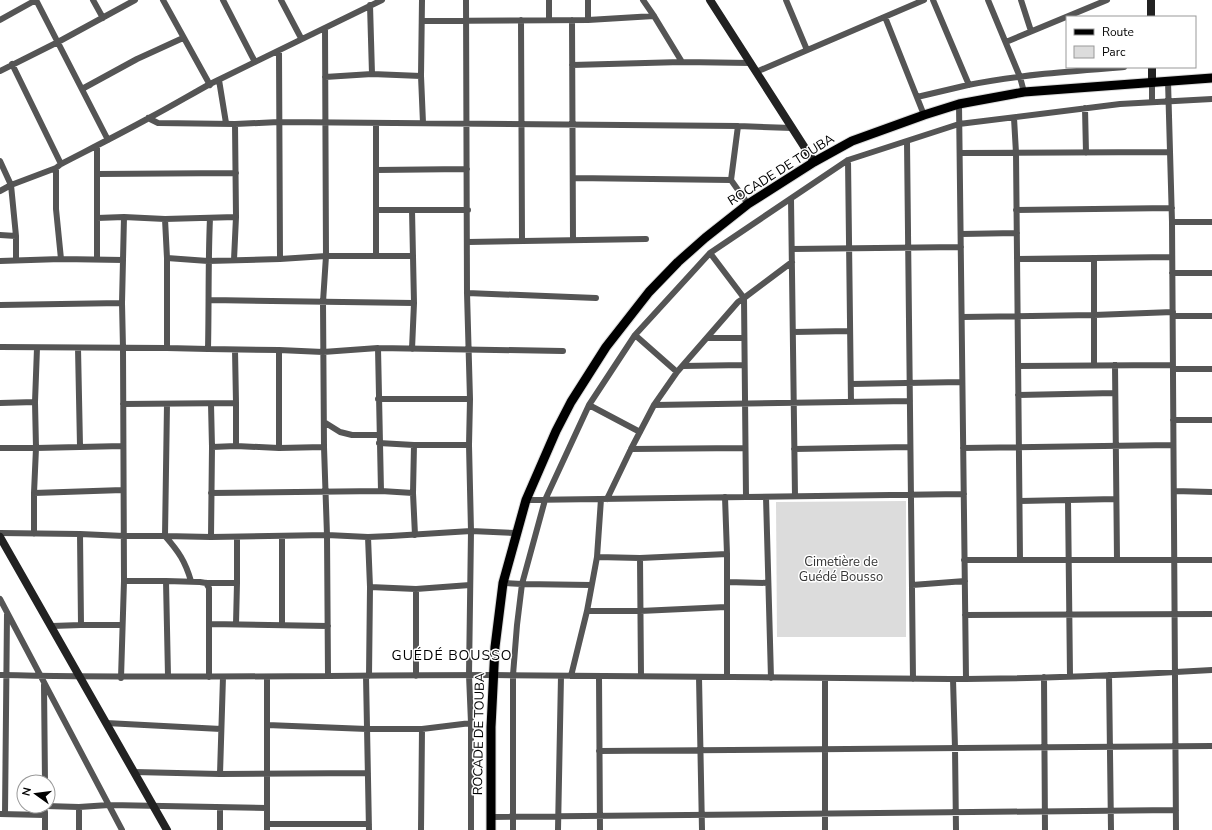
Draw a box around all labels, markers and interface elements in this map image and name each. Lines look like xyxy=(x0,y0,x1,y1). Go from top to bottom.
legend xyxy=(1066,16,1196,68)
text: Route xyxy=(1102,24,1134,40)
text: Parc xyxy=(1102,44,1126,60)
street label: ROCADE DE TOUBA xyxy=(724,130,838,210)
park label: Cimetière de Guédé Bousso xyxy=(799,553,883,586)
district label: GUÉDÉ BOUSSO xyxy=(391,646,513,665)
street label: ROCADE DE TOUBA xyxy=(469,672,489,795)
north arrow xyxy=(16,774,56,814)
text: N xyxy=(19,786,35,798)

